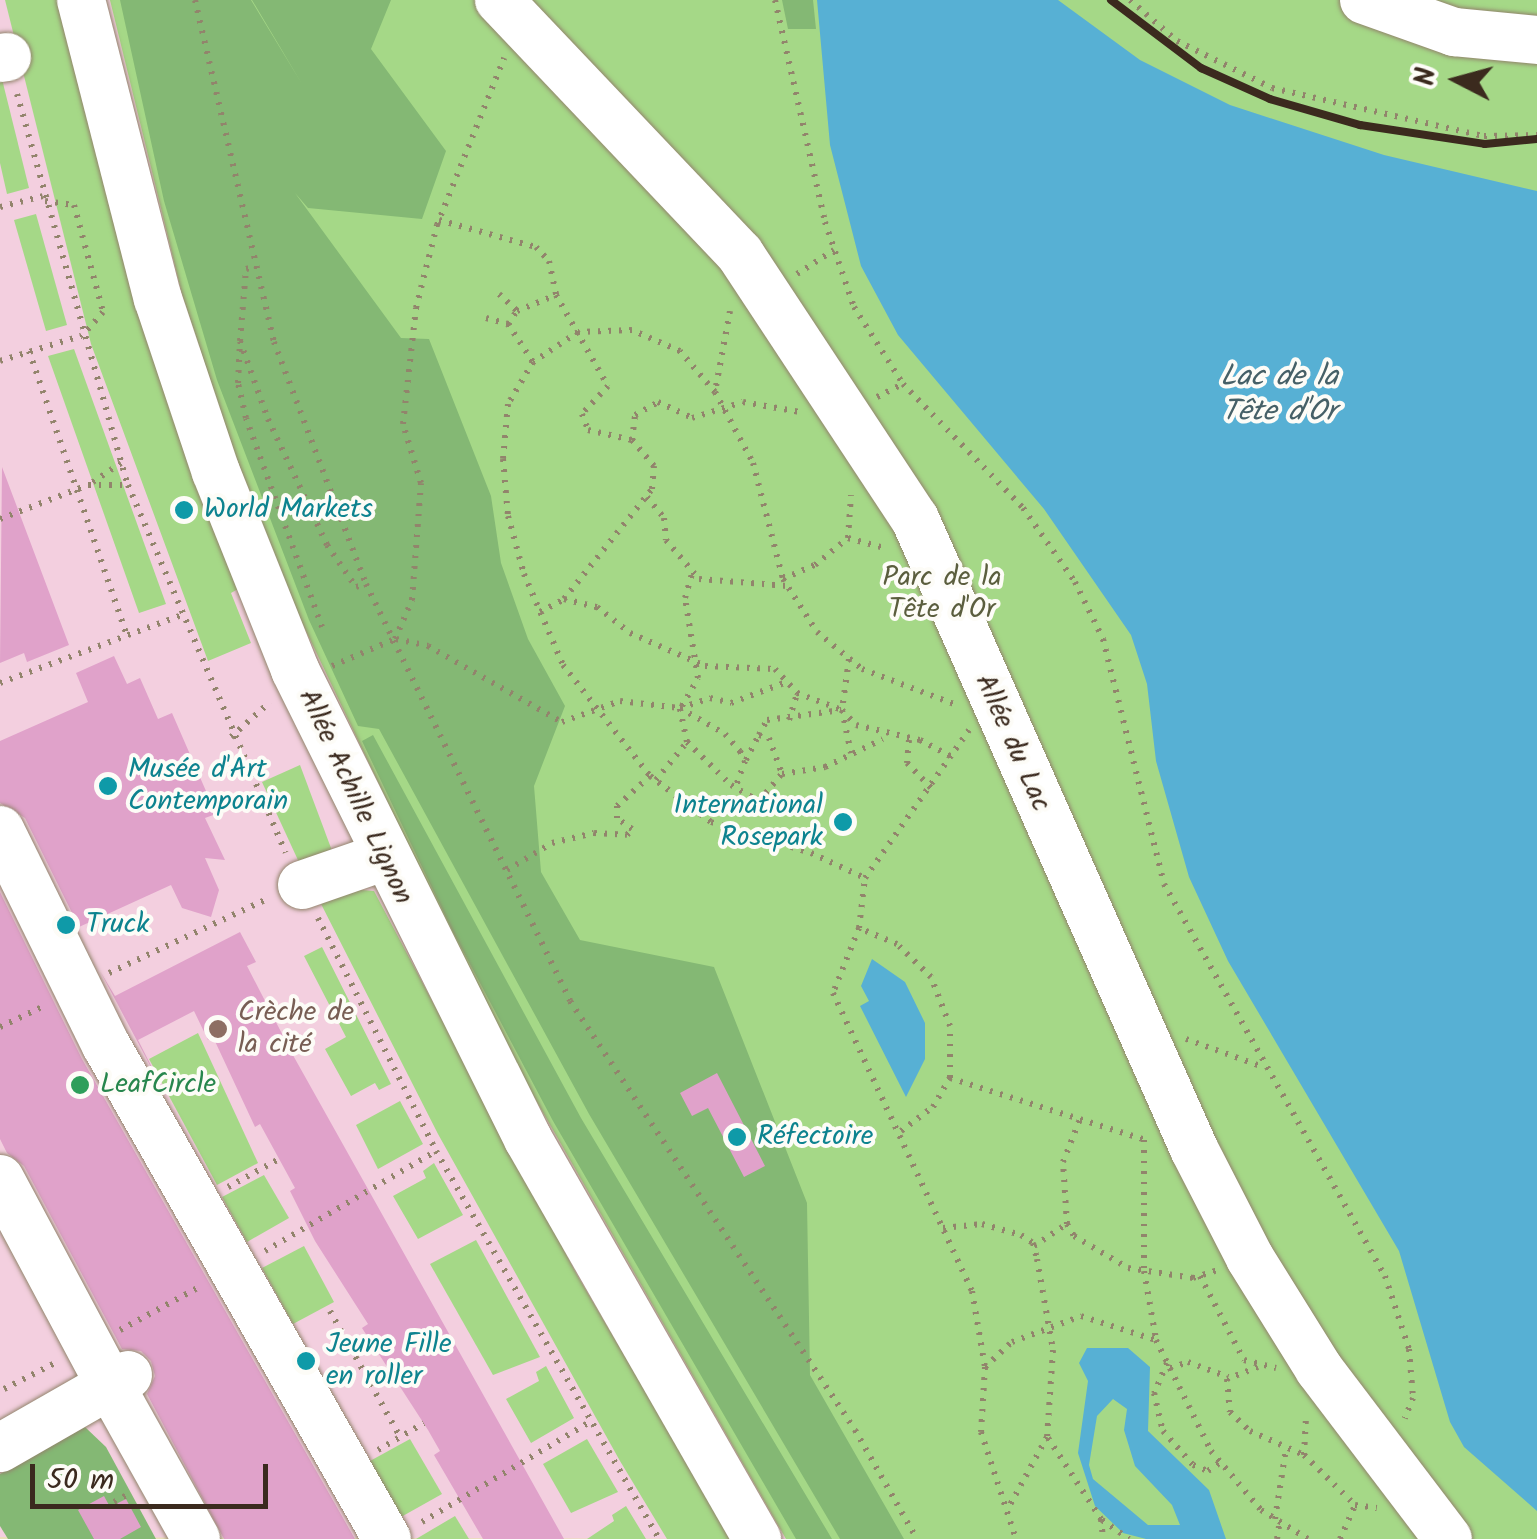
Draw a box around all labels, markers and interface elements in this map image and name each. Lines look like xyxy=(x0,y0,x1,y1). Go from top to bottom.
north arrow xyxy=(1407,30,1507,130)
text: N xyxy=(1403,66,1450,88)
water label: Lac de la Tête d'Or xyxy=(1220,359,1338,430)
place label: World Markets xyxy=(204,493,373,527)
marker: World Markets xyxy=(173,499,195,521)
park label: Parc de la Tête d'Or xyxy=(882,561,1002,627)
street label: Allée du Lac xyxy=(967,669,1057,817)
street label: Allée Achille Lignon xyxy=(290,684,420,910)
place label: Musée d'Art Contemporain xyxy=(128,753,288,819)
marker: Musée d'Art Contemporain xyxy=(97,775,119,797)
place label: International Rosepark xyxy=(674,789,823,855)
marker: International Rosepark xyxy=(832,811,854,833)
place label: Truck xyxy=(86,908,149,942)
marker: Truck xyxy=(55,914,77,936)
place label: Crèche de la cité xyxy=(238,996,354,1062)
marker: Crèche de la cité xyxy=(207,1018,229,1040)
place label: LeafCircle xyxy=(100,1068,216,1102)
marker: LeafCircle xyxy=(69,1074,91,1096)
place label: Réfectoire xyxy=(757,1120,873,1154)
marker: Réfectoire xyxy=(726,1126,748,1148)
place label: Jeune Fille en roller xyxy=(326,1328,452,1394)
marker: Jeune Fille en roller xyxy=(295,1350,317,1372)
scale bar xyxy=(35,1444,272,1506)
text: 50 m xyxy=(47,1457,114,1505)

